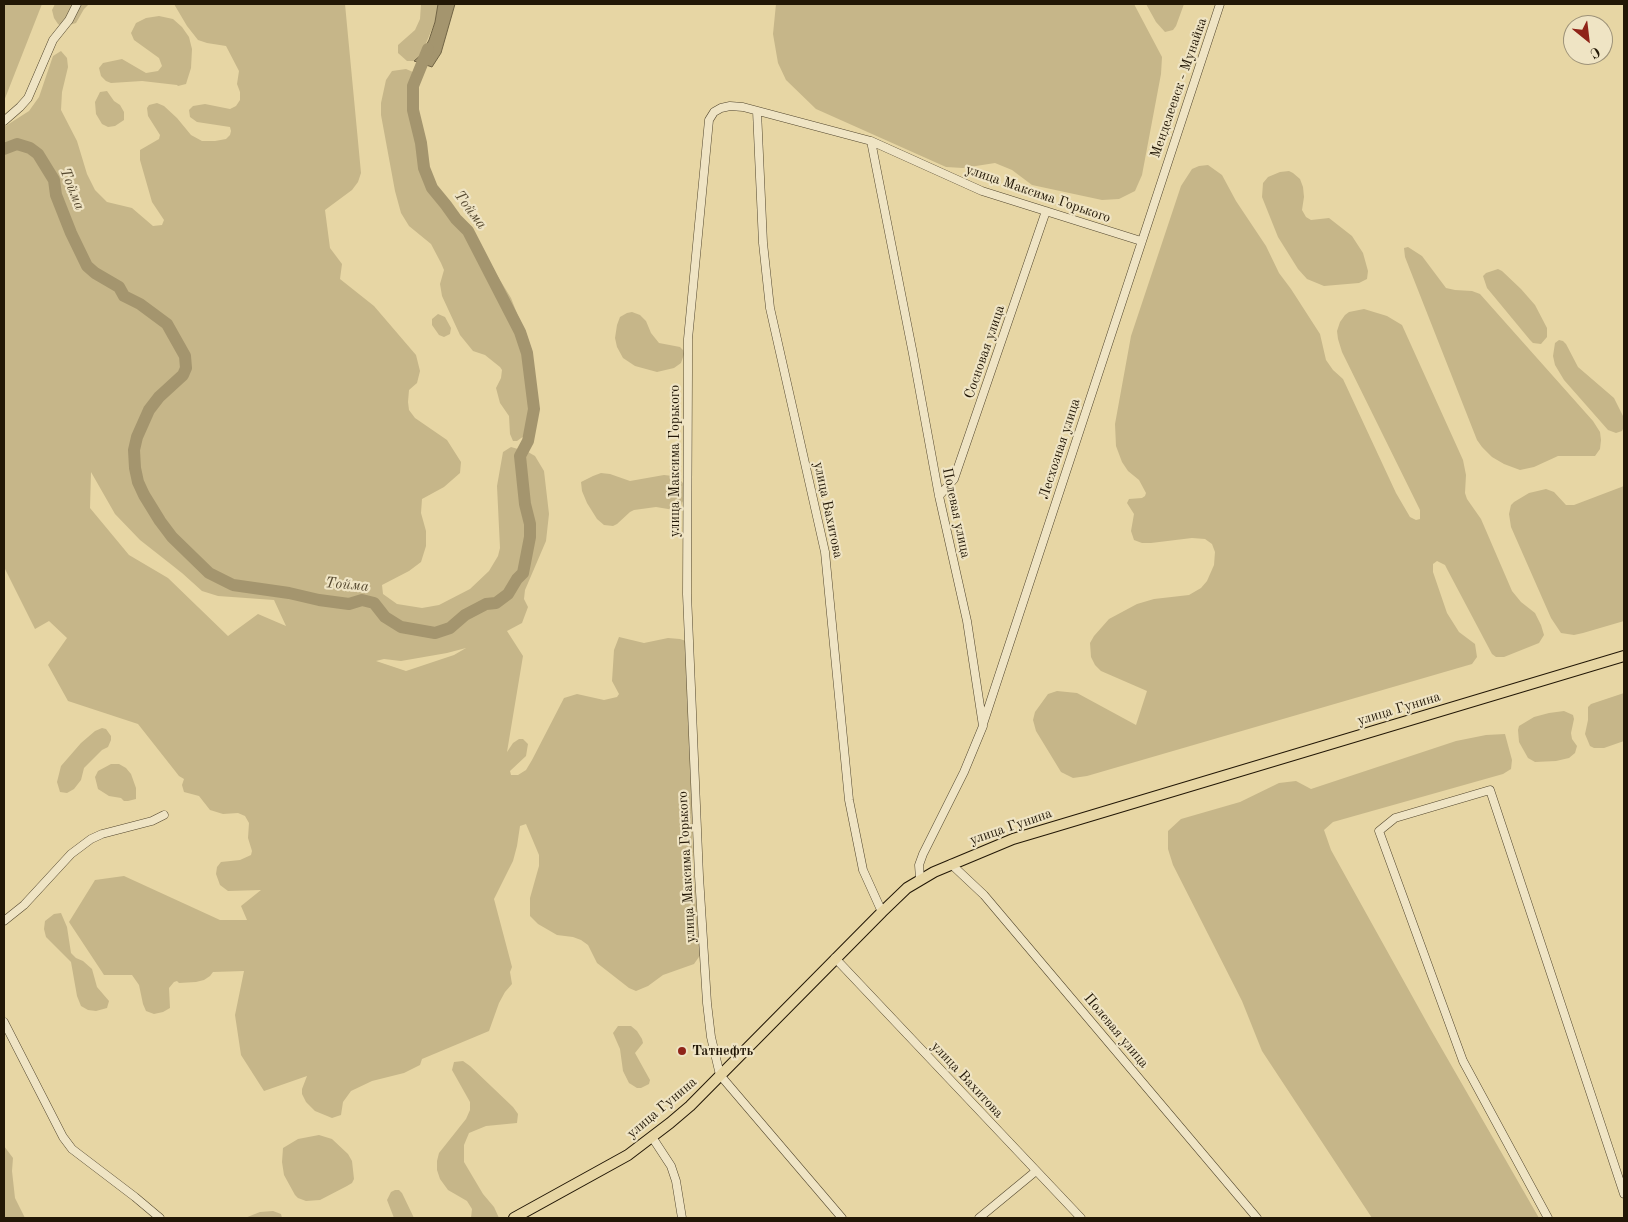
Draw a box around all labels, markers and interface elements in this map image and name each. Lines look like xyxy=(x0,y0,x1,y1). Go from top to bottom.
north arrow xyxy=(1563,15,1613,65)
street label: Менделеевск - Мунайка xyxy=(1147,16,1211,160)
text: С xyxy=(1587,44,1602,61)
street label: улица Максима Горького xyxy=(963,161,1113,227)
water label: Тойма xyxy=(55,165,89,213)
water label: Тойма xyxy=(450,187,490,233)
street label: Сосновая улица xyxy=(961,303,1009,401)
street label: улица Максима Горького xyxy=(667,385,683,537)
street label: Лесхозная улица xyxy=(1036,396,1084,502)
street label: улица Вахитова xyxy=(810,460,846,560)
street label: Полевая улица xyxy=(938,466,974,560)
water label: Тойма xyxy=(324,574,370,596)
street label: улица Гунина xyxy=(1355,688,1443,730)
street label: улица Максима Горького xyxy=(675,791,699,943)
street label: улица Гунина xyxy=(968,805,1054,849)
street label: Полевая улица xyxy=(1080,990,1152,1072)
street label: улица Вахитова xyxy=(927,1038,1007,1122)
place label: Татнефть xyxy=(692,1043,753,1059)
marker: Татнефть xyxy=(676,1045,688,1057)
street label: улица Гунина xyxy=(624,1074,700,1142)

